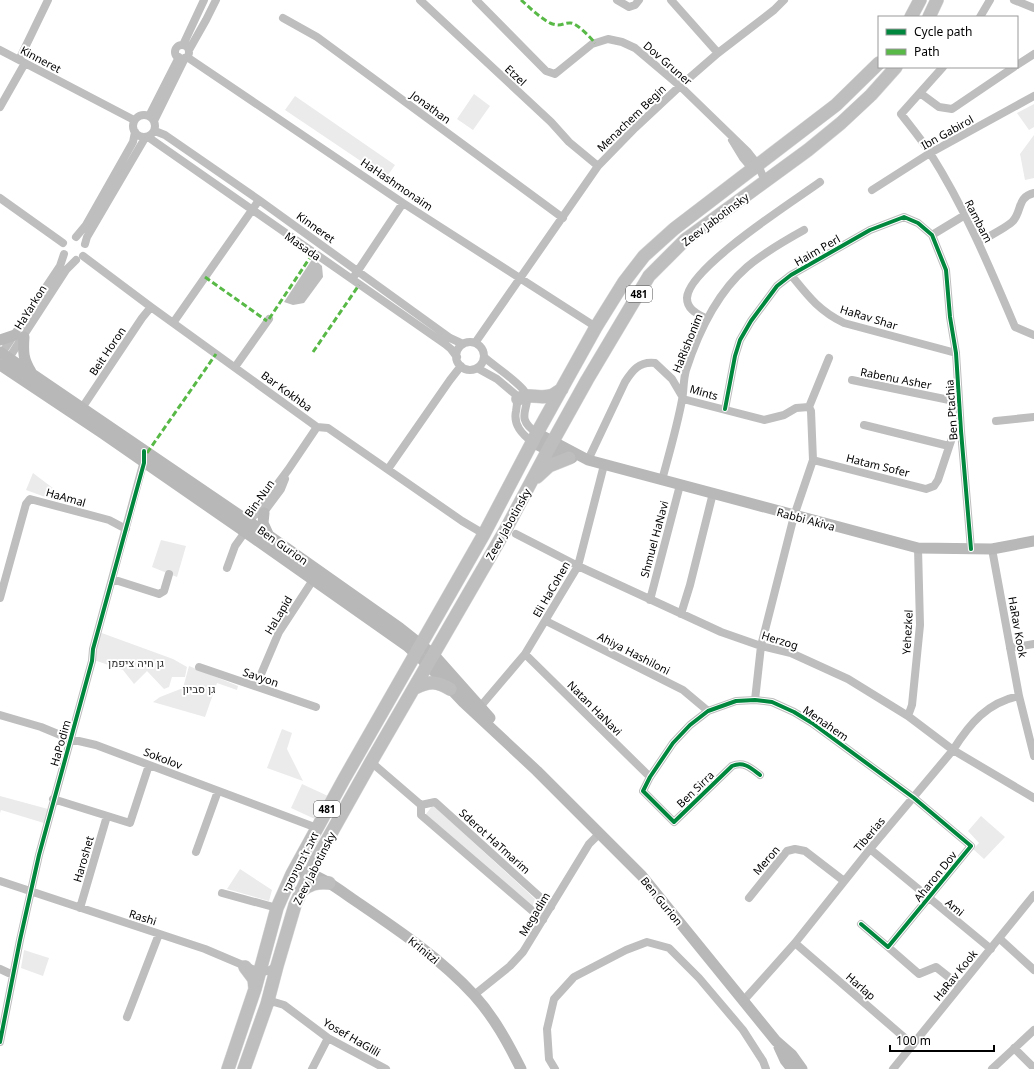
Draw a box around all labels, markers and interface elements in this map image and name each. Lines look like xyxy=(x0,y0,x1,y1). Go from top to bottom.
legend xyxy=(878,16,1018,68)
text: Cycle path xyxy=(914,23,972,40)
street label: Dov Gruner xyxy=(641,38,696,89)
street label: Kinneret xyxy=(18,42,64,76)
text: Path xyxy=(914,43,940,60)
street label: Etzel xyxy=(502,61,530,89)
street label: Menachem Begin xyxy=(593,81,669,155)
street label: Jonathan xyxy=(407,87,454,127)
street label: Ibn Gabirol xyxy=(918,111,976,153)
street label: HaHashmonaim xyxy=(358,154,436,214)
street label: Zeev Jabotinsky xyxy=(679,189,752,249)
street label: Rambam xyxy=(962,197,996,245)
street label: Kinneret xyxy=(294,208,338,246)
street label: Masada xyxy=(282,228,324,264)
street label: Haim Perl xyxy=(791,231,843,269)
street label: HaYarkon xyxy=(10,282,50,332)
road number: 481 xyxy=(626,286,652,302)
street label: HaRav Shar xyxy=(838,301,900,333)
street label: HaRishonim xyxy=(668,311,706,375)
street label: Beit Horon xyxy=(85,324,129,378)
street label: Rabenu Asher xyxy=(859,364,933,392)
street label: Bar Kokhba xyxy=(258,367,316,415)
street label: Ben Ptachia xyxy=(941,379,961,441)
street label: Mints xyxy=(688,381,720,403)
street label: Hatam Sofer xyxy=(845,450,912,480)
street label: Bin-Nun xyxy=(241,476,277,520)
street label: HaAmal xyxy=(44,484,88,510)
street label: Zeev Jabotinsky xyxy=(482,485,534,563)
street label: Shmuel HaNavi xyxy=(637,499,671,579)
street label: Rabbi Akiva xyxy=(775,504,837,534)
street label: Ben Gurion xyxy=(255,522,311,568)
street label: Eli HaCohen xyxy=(529,558,573,620)
street label: HaLapid xyxy=(261,593,295,637)
street label: HaRav Kook xyxy=(1005,595,1031,659)
street label: Yehezkel xyxy=(898,609,916,655)
street label: Herzog xyxy=(760,627,800,653)
street label: Ahiya Hashiloni xyxy=(595,628,673,678)
park label: גן חיה ציפמן xyxy=(108,655,164,670)
street label: Savyon xyxy=(241,664,281,690)
street label: Natan HaNavi xyxy=(564,677,626,739)
park label: גן סביון xyxy=(183,681,215,696)
street label: Menahem xyxy=(800,702,852,744)
street label: HaPodim xyxy=(46,718,74,768)
street label: Sokolov xyxy=(142,744,185,772)
street label: Ben Sirra xyxy=(673,767,717,811)
road number: 481 xyxy=(314,801,340,817)
street label: Sderot HaTmarim xyxy=(456,805,534,877)
street label: Tiberias xyxy=(850,814,888,854)
street label: זאב ז'בוטינסקי xyxy=(278,829,322,895)
street label: Zeev Jabotinsky xyxy=(289,829,339,907)
street label: Haroshet xyxy=(69,834,97,884)
street label: Meron xyxy=(749,842,783,878)
street label: Aharon Dov xyxy=(910,847,960,904)
street label: Ben Gurion xyxy=(638,873,686,929)
street label: Megadim xyxy=(515,889,553,939)
street label: Ami xyxy=(942,895,968,919)
street label: Rashi xyxy=(127,906,159,928)
street label: Krinitzi xyxy=(405,933,443,967)
street label: HaRav Kook xyxy=(930,946,980,1004)
street label: Harlap xyxy=(843,969,879,1003)
street label: Yosef HaGlili xyxy=(320,1014,384,1060)
scale bar xyxy=(890,1027,994,1053)
text: 100 m xyxy=(896,1032,931,1049)

